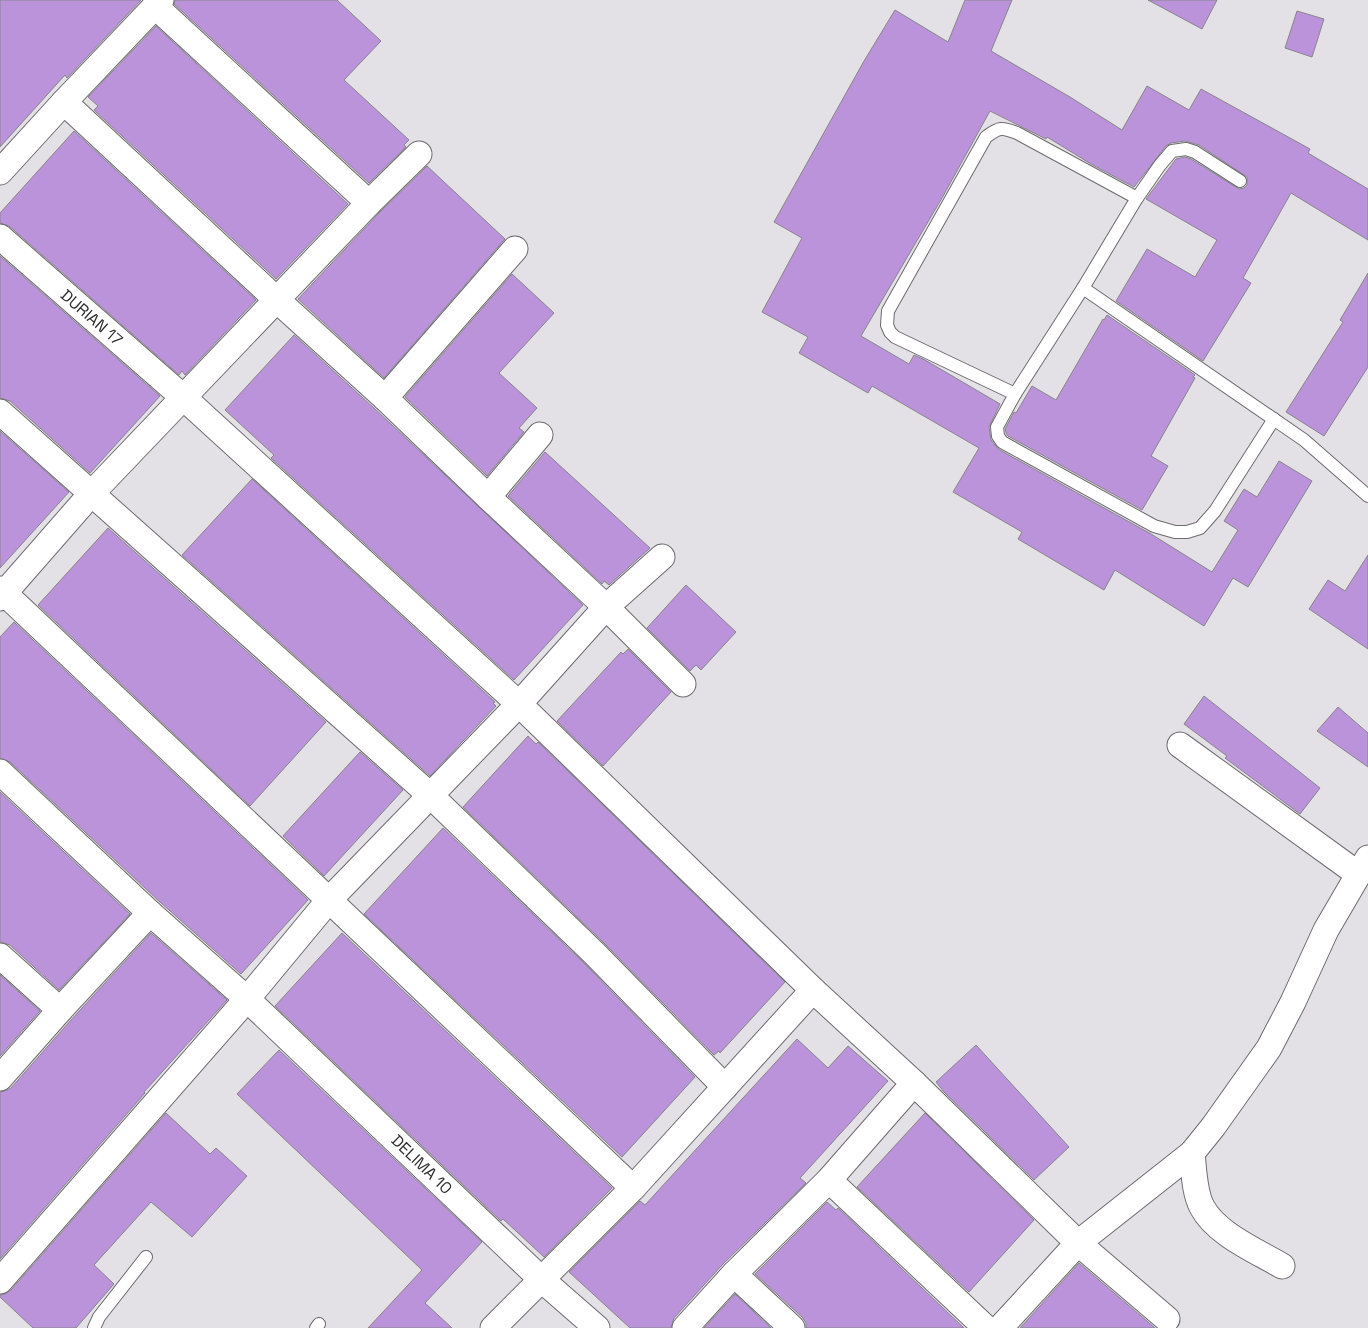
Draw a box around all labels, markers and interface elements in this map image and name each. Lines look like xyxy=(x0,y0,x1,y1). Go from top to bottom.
street label: DURIAN 17 xyxy=(56,285,127,350)
street label: DELIMA 10 xyxy=(387,1130,457,1199)

